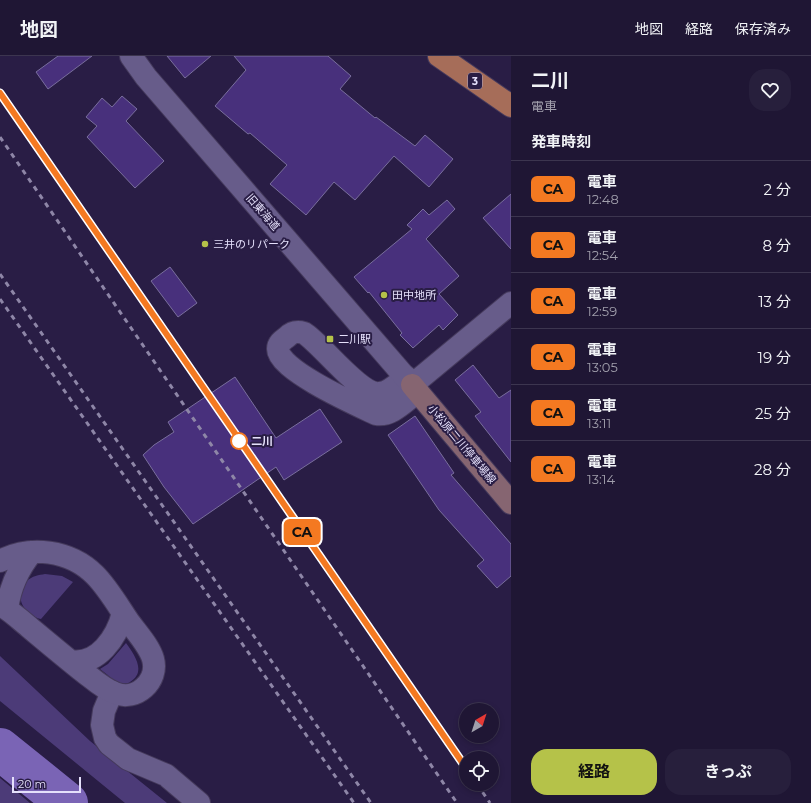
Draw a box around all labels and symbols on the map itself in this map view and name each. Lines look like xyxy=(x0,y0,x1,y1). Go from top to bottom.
road number: 3 xyxy=(468,73,482,89)
street label: 旧東海道 xyxy=(243,191,283,233)
place label: 三井のリパーク xyxy=(213,237,290,251)
marker: 三井のリパーク xyxy=(200,239,210,249)
place label: 田中地所 xyxy=(392,288,437,302)
marker: 田中地所 xyxy=(379,290,389,300)
place label: 二川駅 xyxy=(338,332,371,346)
marker: 二川駅 xyxy=(325,334,335,344)
street label: 小松原二川停車場線 xyxy=(425,402,499,486)
marker: 二川 xyxy=(230,432,248,450)
place label: 二川 xyxy=(251,434,273,448)
line badge: CA xyxy=(284,519,320,545)
north arrow xyxy=(459,703,499,743)
scale bar xyxy=(12,775,81,794)

